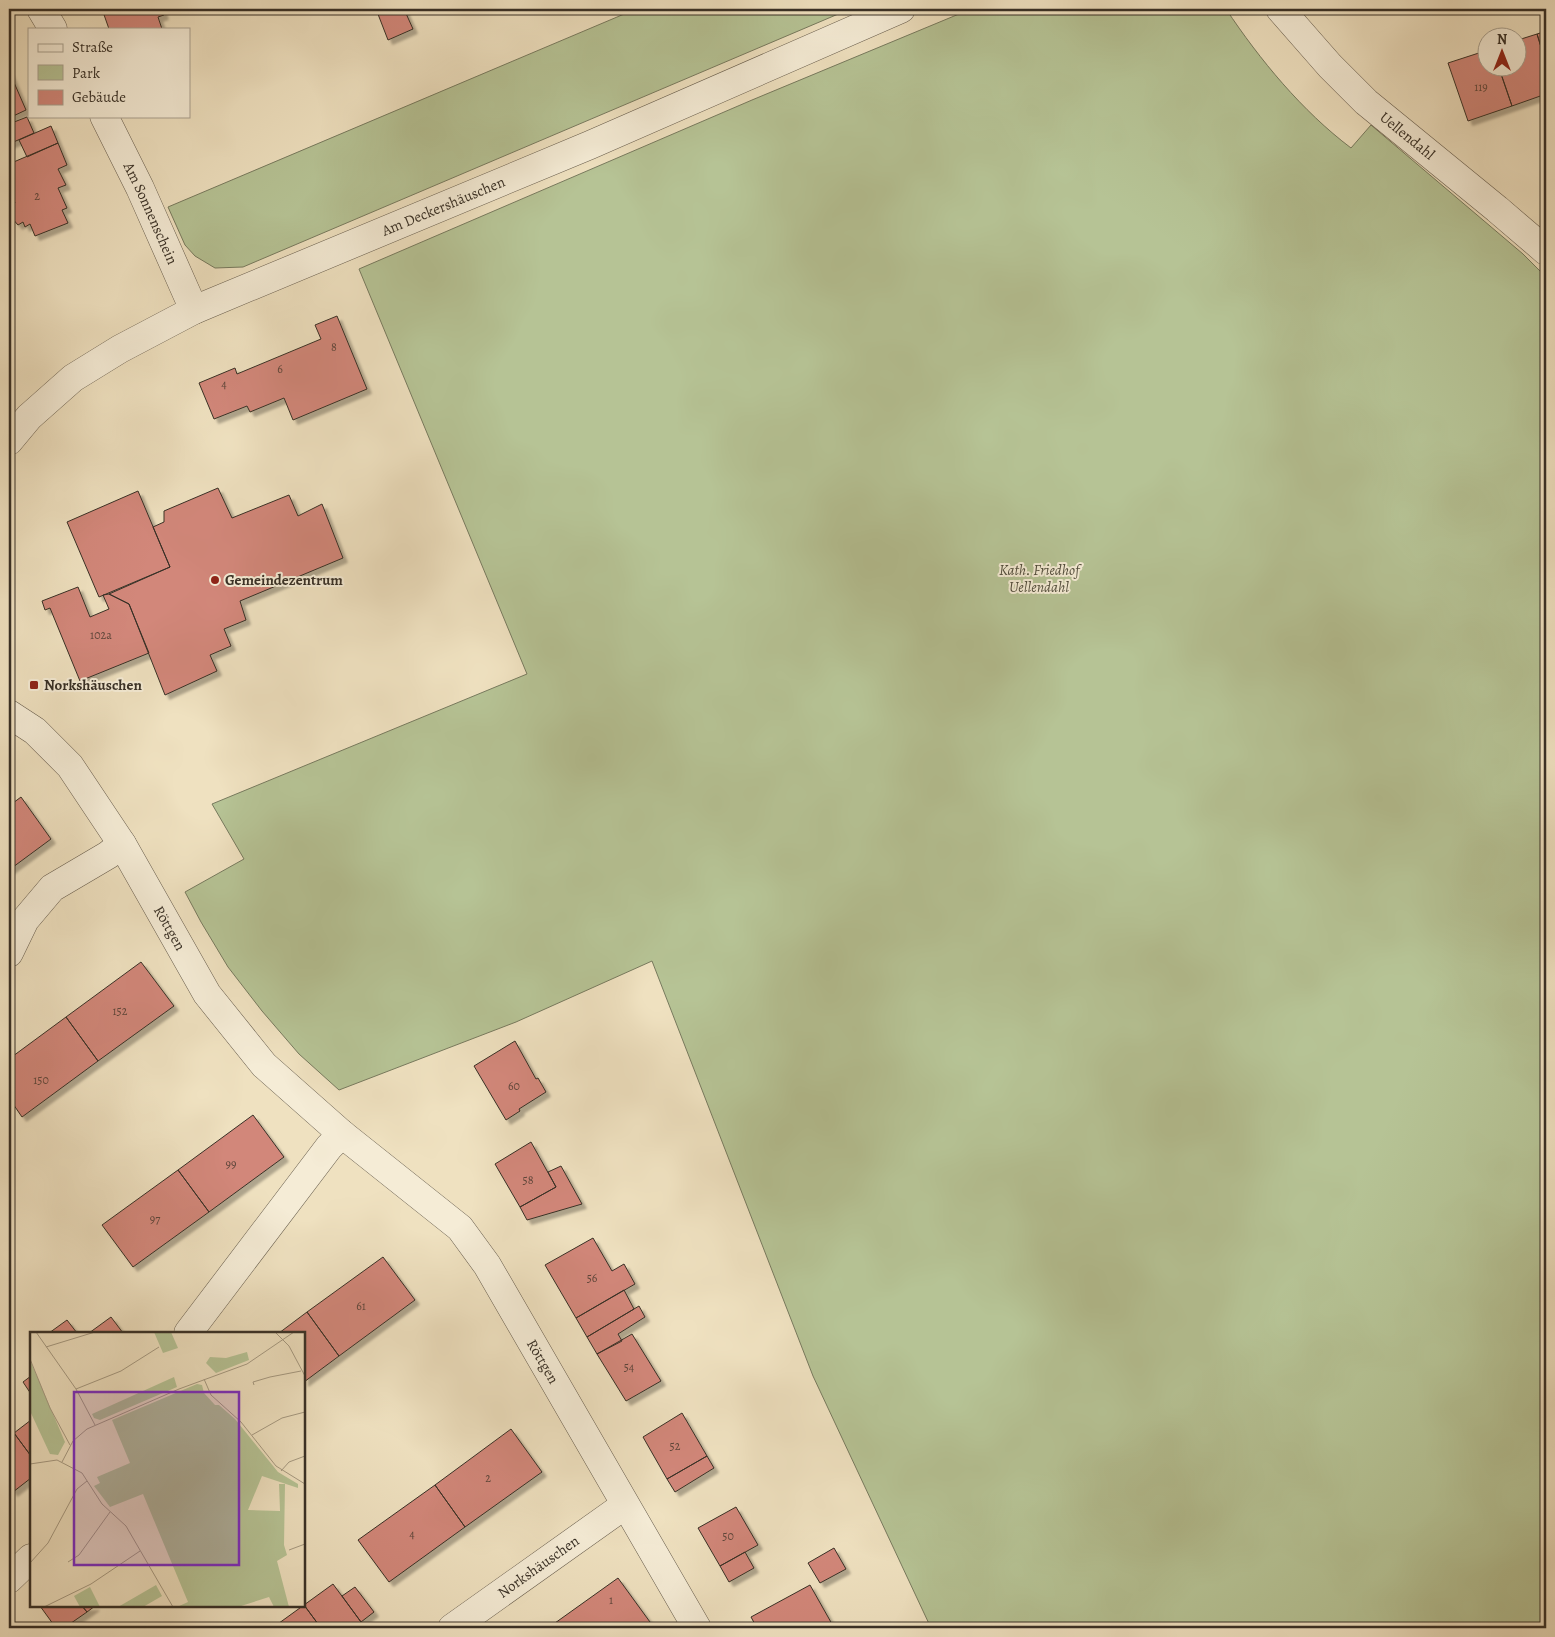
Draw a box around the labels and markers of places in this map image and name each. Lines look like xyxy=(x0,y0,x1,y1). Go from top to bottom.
place label: Gemeindezentrum xyxy=(225,570,343,590)
marker: Gemeindezentrum xyxy=(209,574,221,586)
place label: Norkshäuschen xyxy=(44,675,142,695)
marker: Norkshäuschen xyxy=(28,679,40,691)

